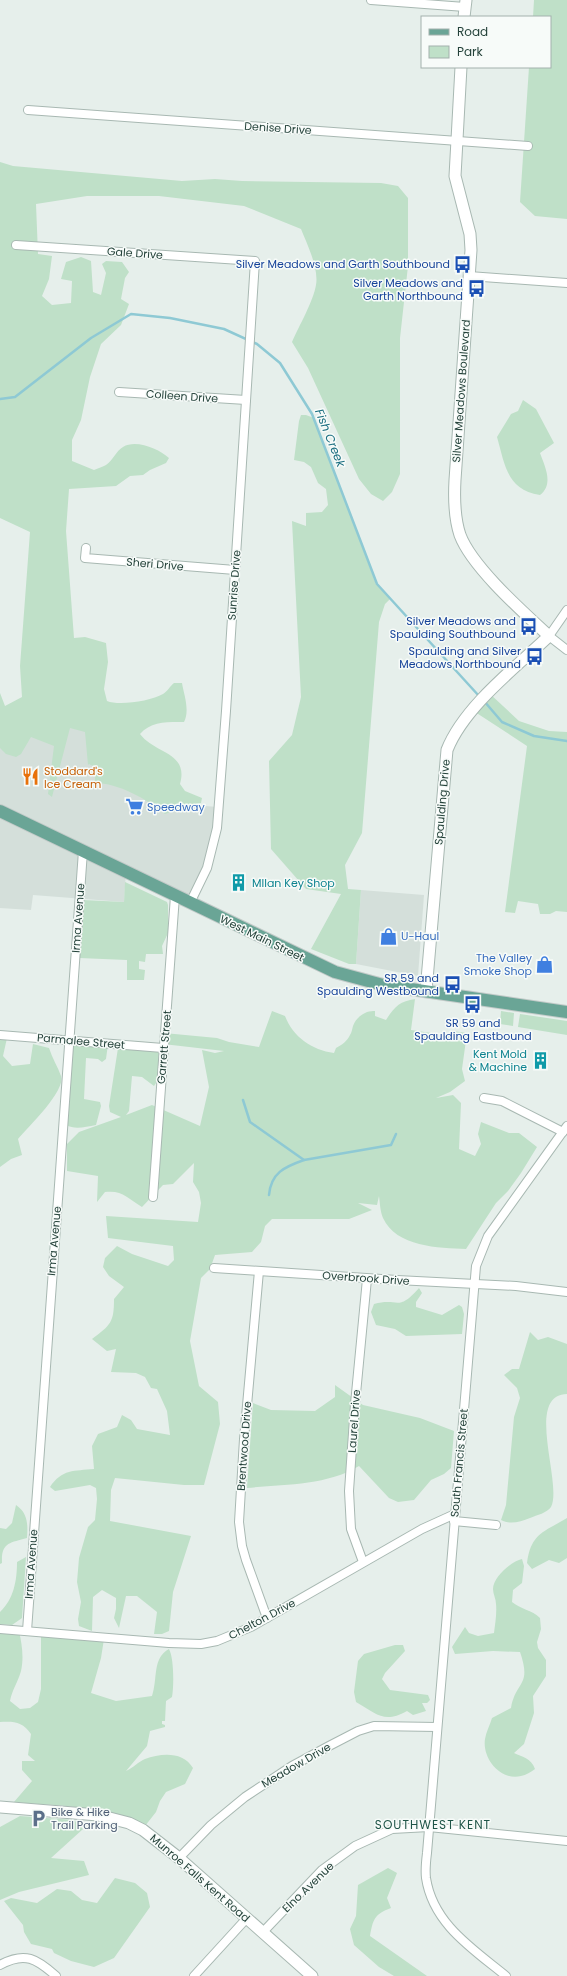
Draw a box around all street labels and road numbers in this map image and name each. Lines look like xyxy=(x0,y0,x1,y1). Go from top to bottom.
street label: Denise Drive xyxy=(244,118,312,138)
street label: Gale Drive xyxy=(106,243,164,263)
street label: Silver Meadows Boulevard xyxy=(448,319,474,463)
street label: Colleen Drive xyxy=(145,386,219,407)
street label: Sunrise Drive xyxy=(224,549,244,621)
street label: Sheri Drive xyxy=(126,554,185,574)
street label: Spaulding Drive xyxy=(430,758,454,846)
street label: Irma Avenue xyxy=(68,882,88,953)
street label: West Main Street xyxy=(217,911,307,965)
street label: Garrett Street xyxy=(153,1009,175,1085)
street label: Parmalee Street xyxy=(36,1029,126,1053)
street label: Irma Avenue xyxy=(43,1205,65,1276)
street label: Overbrook Drive xyxy=(322,1267,410,1289)
street label: Laurel Drive xyxy=(344,1389,364,1453)
street label: Brentwood Drive xyxy=(233,1400,255,1491)
street label: South Francis Street xyxy=(446,1408,472,1518)
street label: Irma Avenue xyxy=(21,1528,41,1599)
street label: Chelton Drive xyxy=(226,1595,298,1643)
street label: Meadow Drive xyxy=(258,1739,334,1791)
street label: Munroe Falls Kent Road xyxy=(147,1830,253,1926)
street label: Elno Avenue xyxy=(278,1858,338,1916)

